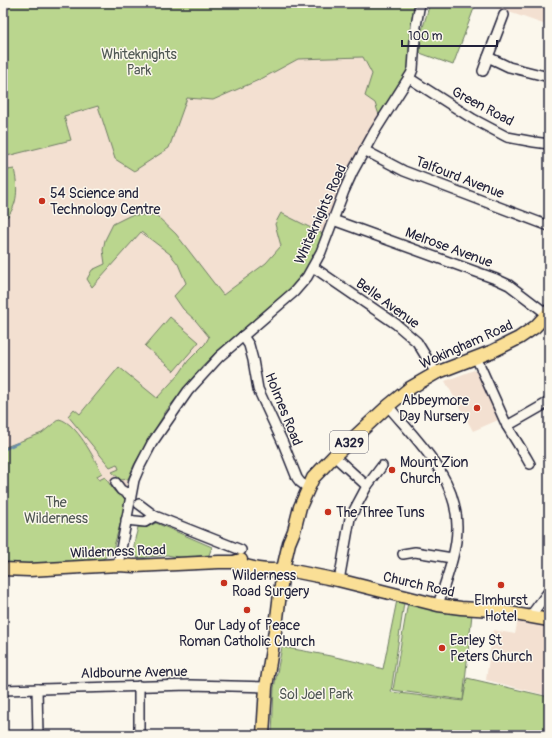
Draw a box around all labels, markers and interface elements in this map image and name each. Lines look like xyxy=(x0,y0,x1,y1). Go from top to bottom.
scale bar xyxy=(402,22,497,48)
text: 100 m xyxy=(408,29,443,44)
park label: Whiteknights Park xyxy=(101,46,178,79)
street label: Green Road xyxy=(449,83,517,130)
street label: Talfourd Avenue xyxy=(413,153,507,202)
street label: Whiteknights Road xyxy=(291,161,350,267)
place label: 54 Science and Technology Centre xyxy=(50,185,161,218)
marker: 54 Science and Technology Centre xyxy=(37,196,47,206)
street label: Melrose Avenue xyxy=(403,224,495,271)
street label: Belle Avenue xyxy=(353,275,423,332)
street label: Wokingham Road xyxy=(417,316,516,373)
street label: Holmes Road xyxy=(261,370,306,448)
place label: Abbeymore Day Nursery xyxy=(399,392,469,425)
marker: Abbeymore Day Nursery xyxy=(472,403,482,413)
road number: A329 xyxy=(330,431,368,453)
place label: Mount Zion Church xyxy=(400,454,469,487)
marker: Mount Zion Church xyxy=(387,465,397,475)
park label: The Wilderness xyxy=(24,494,89,527)
place label: The Three Tuns xyxy=(336,504,425,521)
marker: The Three Tuns xyxy=(323,507,333,517)
street label: Wilderness Road xyxy=(70,541,166,562)
place label: Wilderness Road Surgery xyxy=(232,567,309,600)
street label: Church Road xyxy=(381,568,456,601)
marker: Wilderness Road Surgery xyxy=(219,578,229,588)
marker: Elmhurst Hotel xyxy=(496,580,506,590)
place label: Elmhurst Hotel xyxy=(474,592,528,625)
marker: Our Lady of Peace Roman Catholic Church xyxy=(242,605,252,615)
place label: Our Lady of Peace Roman Catholic Church xyxy=(179,617,315,650)
place label: Earley St Peters Church xyxy=(450,632,532,665)
marker: Earley St Peters Church xyxy=(437,643,447,653)
street label: Aldbourne Avenue xyxy=(81,663,188,682)
park label: Sol Joel Park xyxy=(279,686,353,703)

